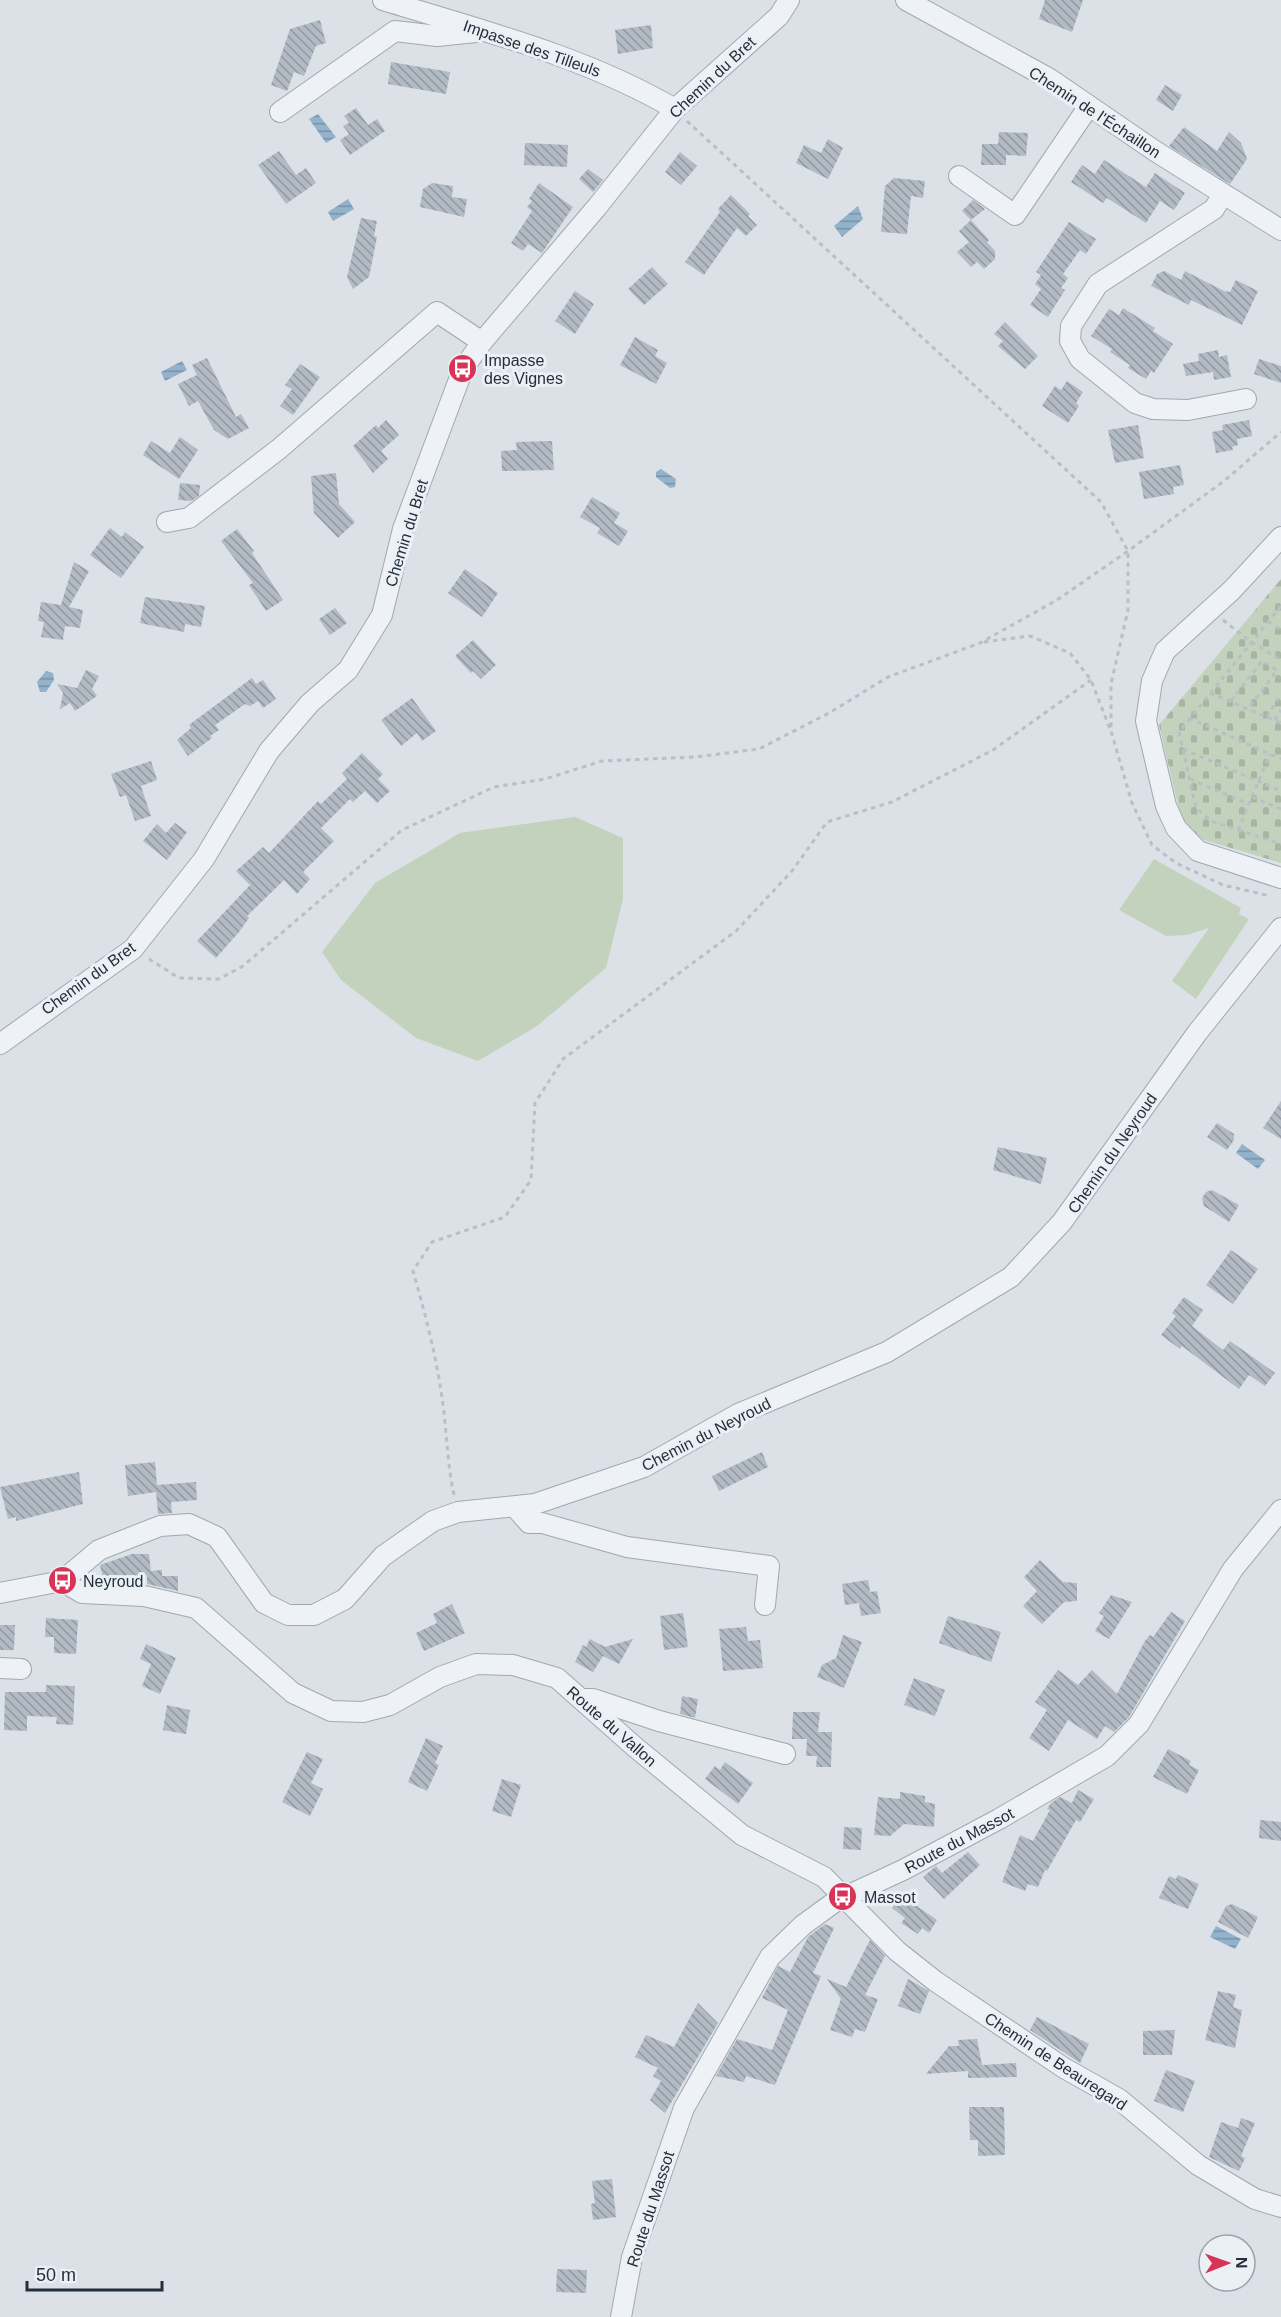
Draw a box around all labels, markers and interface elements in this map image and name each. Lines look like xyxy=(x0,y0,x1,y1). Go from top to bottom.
street label: Impasse des Tilleuls xyxy=(461,17,603,80)
street label: Chemin du Bret xyxy=(666,33,759,121)
street label: Chemin de l'Échaillon xyxy=(1026,63,1164,161)
place label: Impasse des Vignes xyxy=(484,352,563,387)
bus stop icon: Impasse des Vignes xyxy=(447,353,479,385)
street label: Chemin du Bret xyxy=(382,477,431,589)
street label: Chemin du Bret xyxy=(38,939,139,1018)
street label: Chemin du Neyroud xyxy=(1065,1090,1160,1216)
street label: Chemin du Neyroud xyxy=(639,1395,773,1474)
bus stop icon: Neyroud xyxy=(46,1565,78,1597)
place label: Neyroud xyxy=(83,1573,143,1590)
street label: Route du Vallon xyxy=(564,1683,660,1770)
street label: Route du Massot xyxy=(902,1804,1017,1876)
bus stop icon: Massot xyxy=(827,1881,859,1913)
place label: Massot xyxy=(864,1889,916,1906)
street label: Chemin de Beauregard xyxy=(982,2009,1130,2114)
street label: Route du Massot xyxy=(624,2148,677,2269)
north arrow xyxy=(1197,2233,1257,2293)
scale bar xyxy=(27,2254,162,2292)
text: N xyxy=(1233,2257,1250,2269)
text: 50 m xyxy=(36,2265,76,2285)

